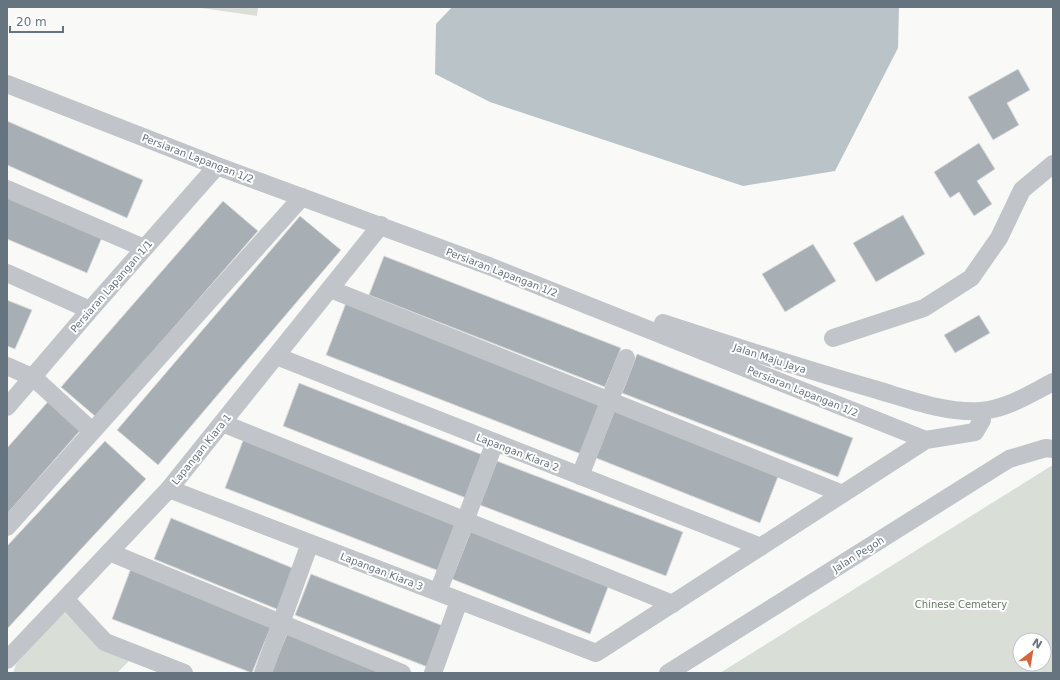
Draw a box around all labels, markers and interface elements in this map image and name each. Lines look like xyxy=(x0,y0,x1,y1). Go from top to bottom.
scale bar xyxy=(10,8,63,34)
text: 20 m xyxy=(16,15,47,29)
street label: Persiaran Lapangan 1/2 xyxy=(141,132,255,185)
street label: Persiaran Lapangan 1/1 xyxy=(68,238,154,335)
street label: Persiaran Lapangan 1/2 xyxy=(445,246,559,299)
street label: Jalan Maju Jaya xyxy=(731,341,808,375)
street label: Persiaran Lapangan 1/2 xyxy=(746,364,860,419)
street label: Lapangan Kiara 1 xyxy=(170,412,233,487)
street label: Lapangan Kiara 2 xyxy=(475,432,561,473)
street label: Jalan Pegoh xyxy=(830,534,886,575)
street label: Lapangan Kiara 3 xyxy=(339,551,425,592)
park label: Chinese Cemetery xyxy=(915,599,1007,610)
north arrow xyxy=(1012,632,1052,672)
text: N xyxy=(1030,636,1044,652)

